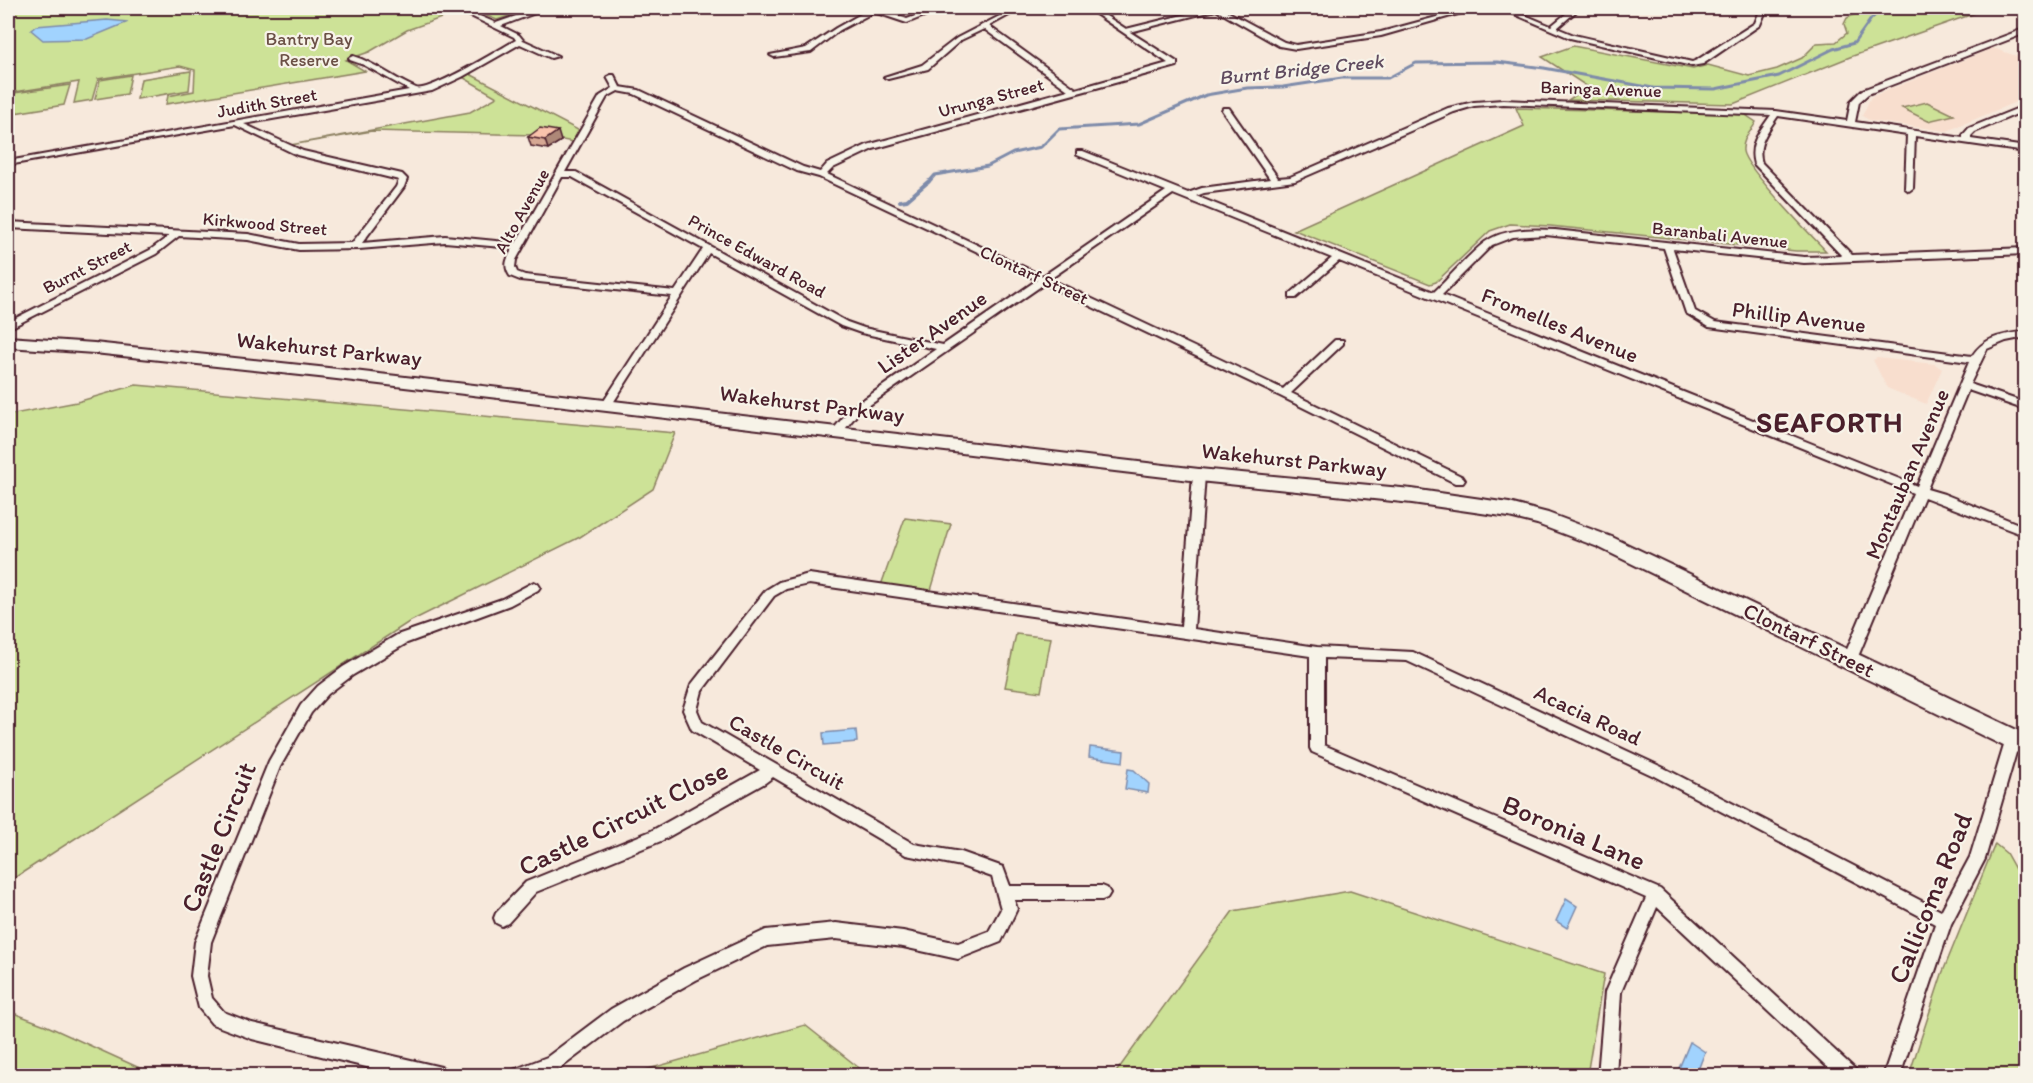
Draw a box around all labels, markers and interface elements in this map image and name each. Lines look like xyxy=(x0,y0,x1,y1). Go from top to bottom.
park label: Bantry Bay Reserve xyxy=(266,28,353,71)
water label: Burnt Bridge Creek xyxy=(1218,48,1386,90)
street label: Urunga Street xyxy=(936,73,1046,123)
street label: Baringa Avenue xyxy=(1540,76,1662,102)
street label: Judith Street xyxy=(215,83,319,123)
street label: Alto Avenue xyxy=(490,165,554,257)
street label: Kirkwood Street xyxy=(202,208,328,240)
street label: Prince Edward Road xyxy=(684,209,830,303)
street label: Baranbali Avenue xyxy=(1651,217,1789,253)
street label: Burnt Street xyxy=(39,235,135,299)
street label: Clontarf Street xyxy=(976,240,1092,310)
street label: Fromelles Avenue xyxy=(1478,281,1642,369)
street label: Lister Avenue xyxy=(872,284,992,380)
street label: Phillip Avenue xyxy=(1731,295,1867,339)
street label: Wakehurst Parkway xyxy=(235,326,424,372)
street label: Wakehurst Parkway xyxy=(718,379,907,429)
street label: Montauban Avenue xyxy=(1859,385,1955,563)
district label: SEAFORTH xyxy=(1756,405,1904,439)
street label: Wakehurst Parkway xyxy=(1200,437,1389,483)
street label: Clontarf Street xyxy=(1739,597,1879,683)
street label: Acacia Road xyxy=(1530,678,1646,752)
street label: Castle Circuit xyxy=(724,708,850,796)
street label: Castle Circuit Close xyxy=(513,753,733,883)
street label: Castle Circuit xyxy=(173,757,263,917)
street label: Boronia Lane xyxy=(1497,787,1651,877)
street label: Callicoma Road xyxy=(1881,807,1979,988)

